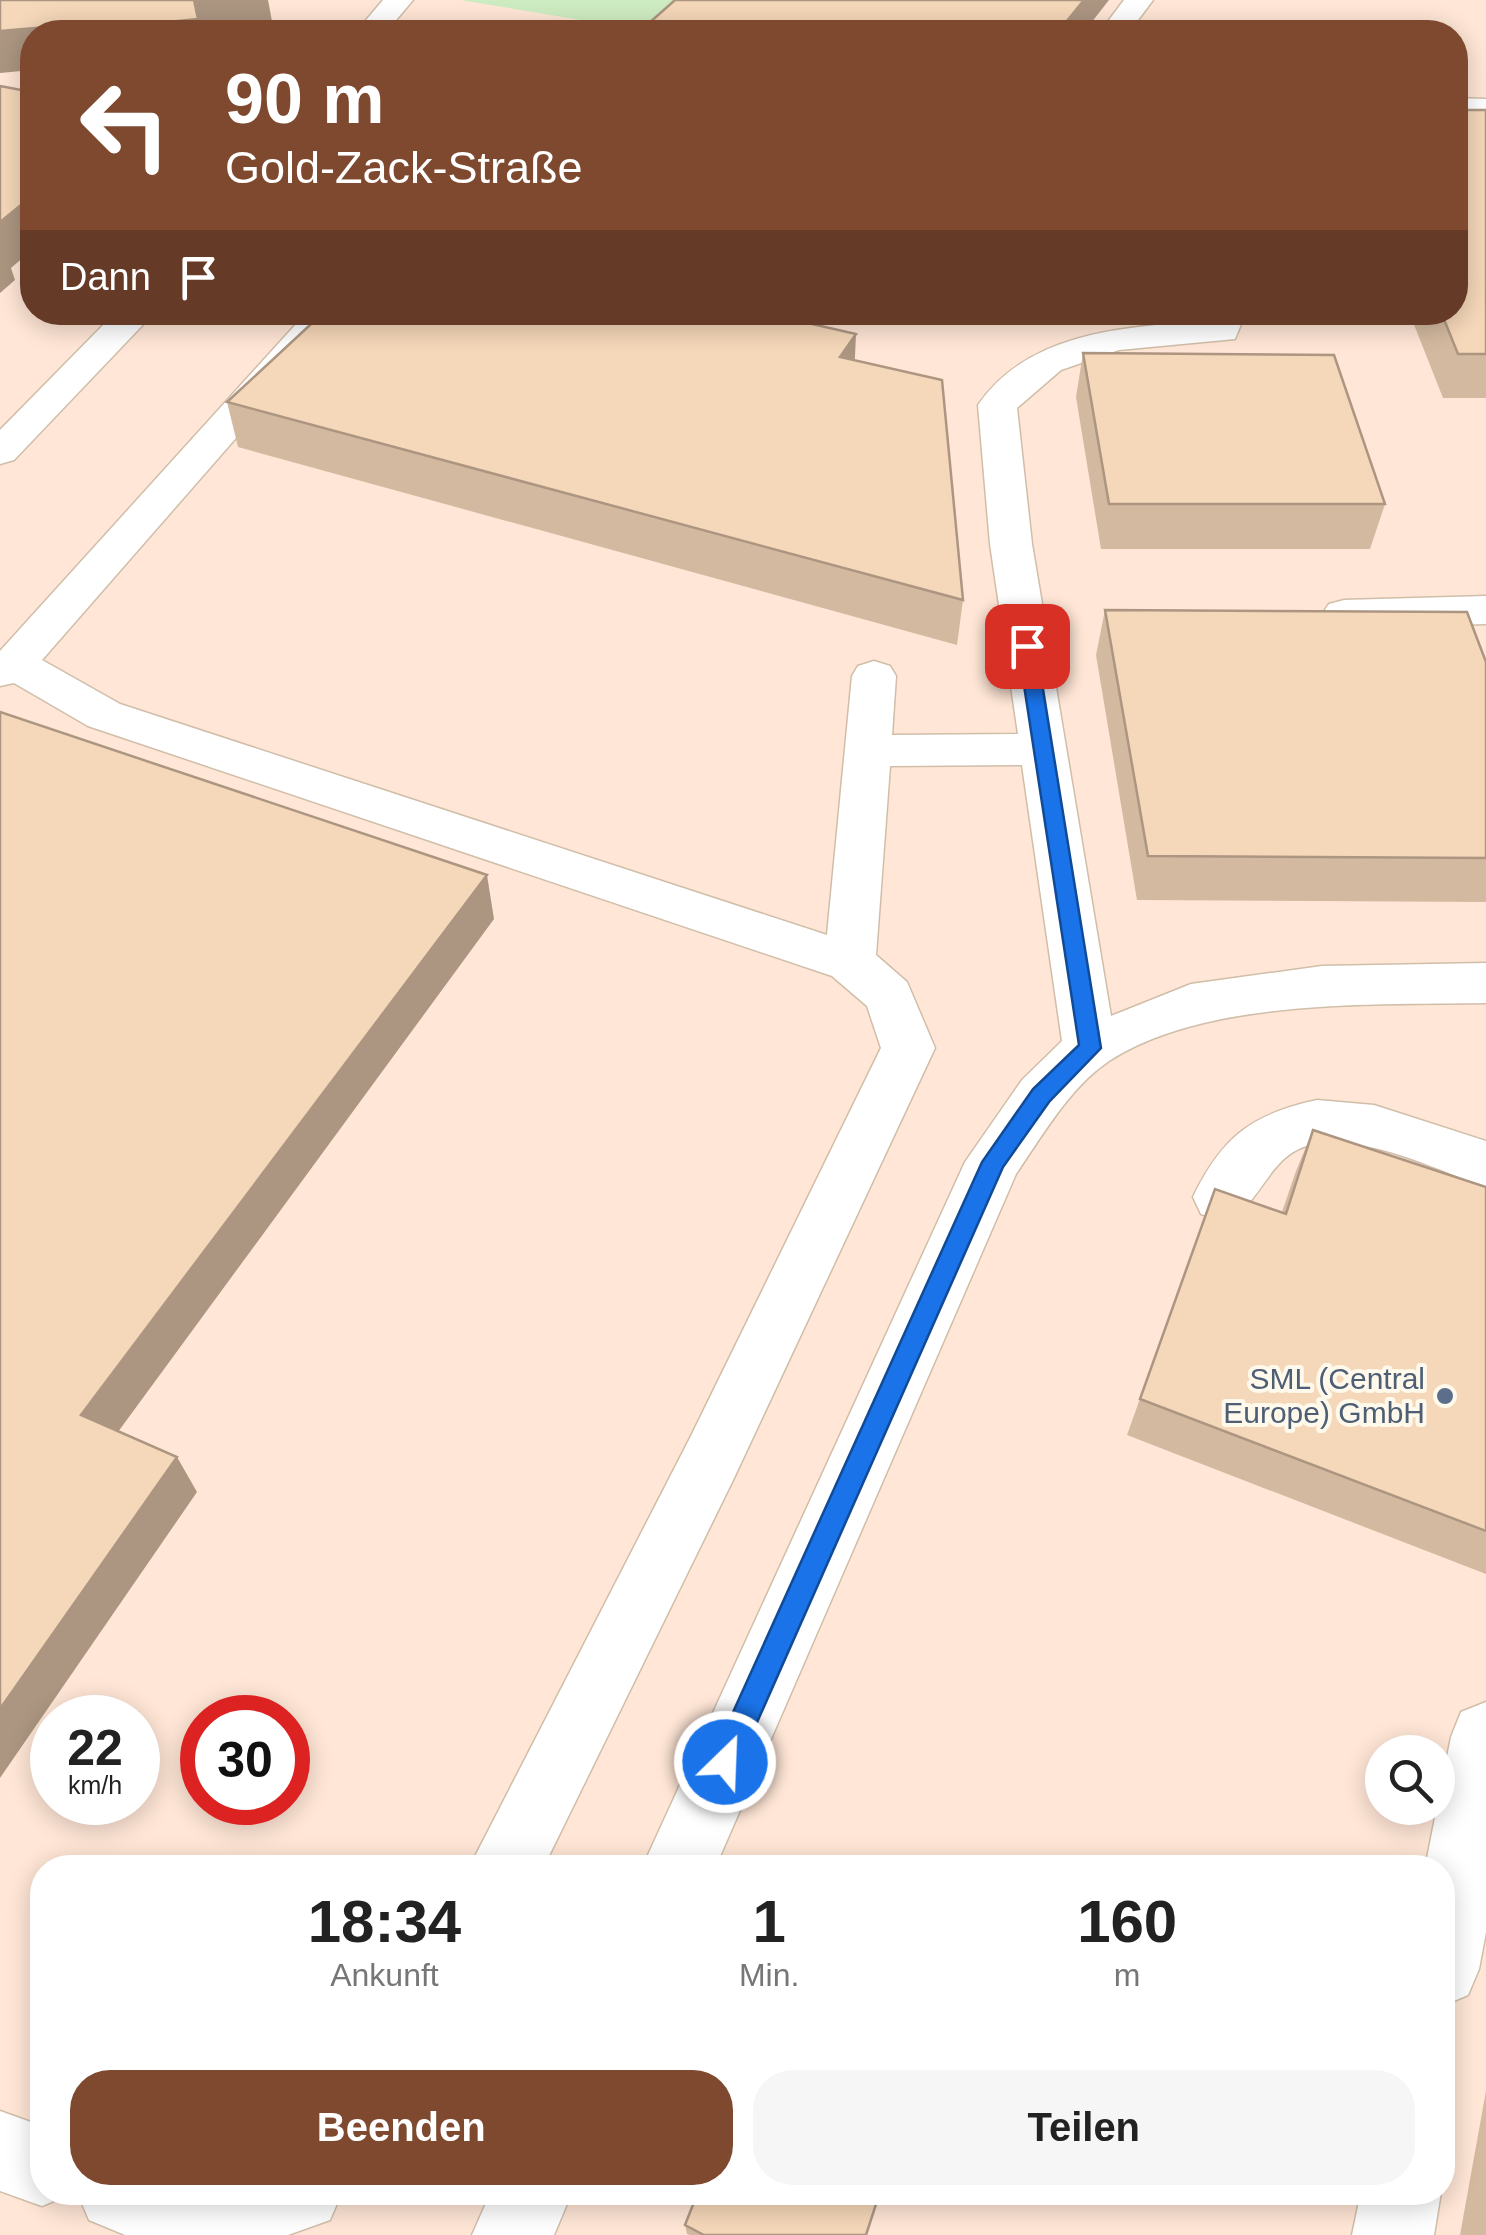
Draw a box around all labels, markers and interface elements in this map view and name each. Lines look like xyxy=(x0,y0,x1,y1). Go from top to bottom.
icon: left xyxy=(60,60,190,190)
text: 90 m xyxy=(225,60,385,138)
text: Gold-Zack-Straße xyxy=(225,142,583,193)
icon: arrive xyxy=(171,250,226,305)
text: Dann xyxy=(60,256,151,298)
pin xyxy=(985,604,1070,689)
icon: arrive xyxy=(1000,619,1055,674)
place label: SML (Central Europe) GmbH xyxy=(1223,1362,1425,1429)
marker: SML (Central Europe) GmbH xyxy=(1434,1385,1456,1407)
speed limit sign: 30 xyxy=(180,1695,310,1825)
position arrow xyxy=(673,1710,777,1814)
text: 22 xyxy=(67,1720,123,1776)
map controls xyxy=(1365,1735,1455,1825)
button: search xyxy=(1365,1735,1455,1825)
text: km/h xyxy=(68,1771,122,1799)
text: 18:34 xyxy=(308,1888,461,1955)
text: 1 xyxy=(752,1888,786,1955)
text: 160 xyxy=(1077,1888,1177,1955)
text: Ankunft xyxy=(330,1957,439,1993)
text: Min. xyxy=(739,1957,799,1993)
text: m xyxy=(1114,1957,1141,1993)
button: Beenden xyxy=(70,2070,733,2185)
button: Teilen xyxy=(753,2070,1415,2185)

